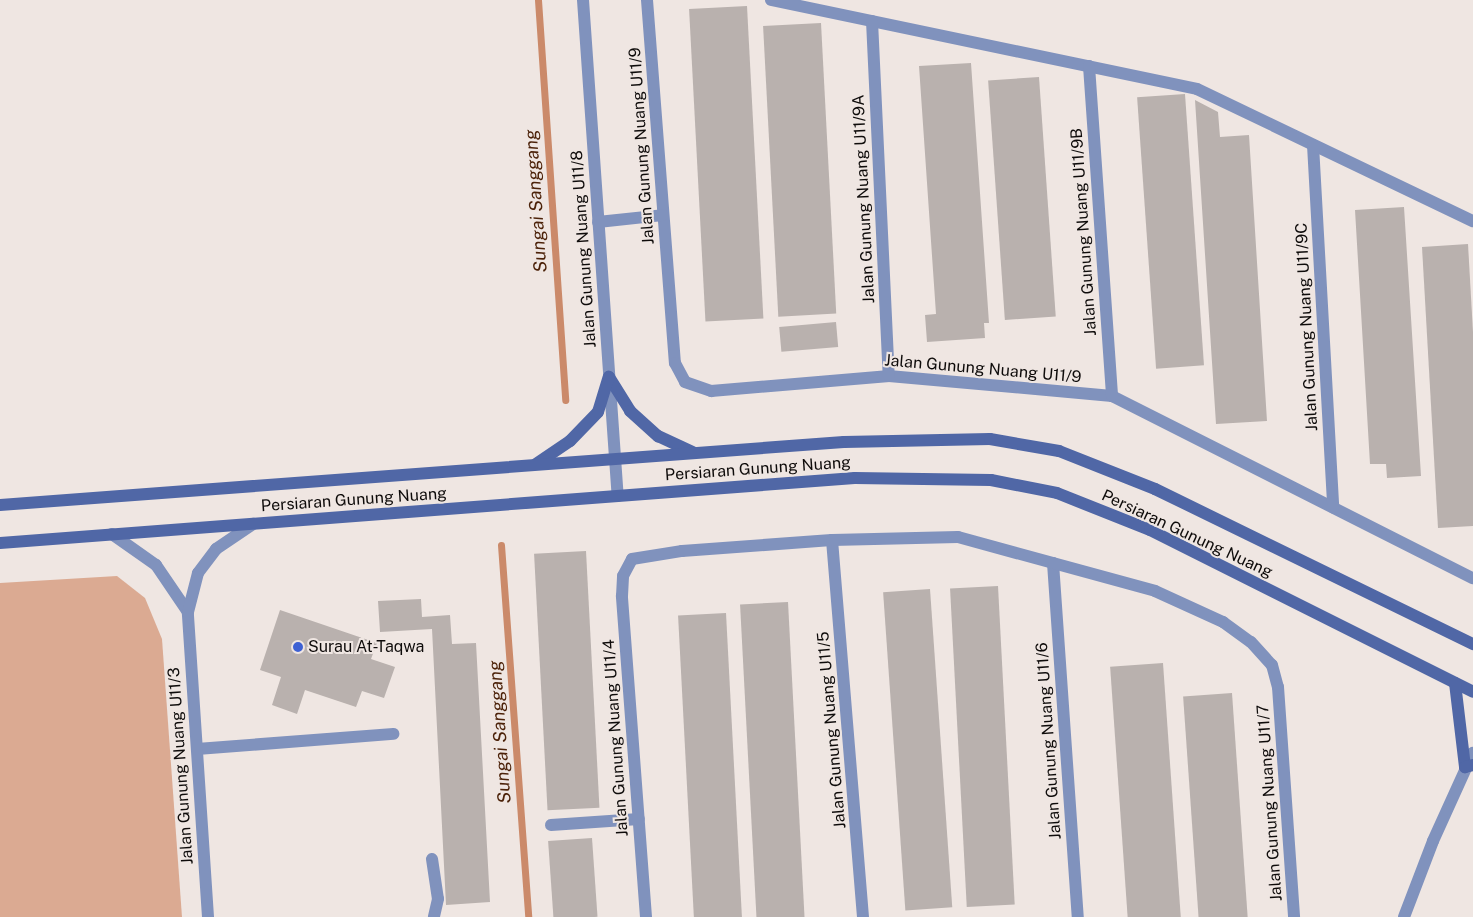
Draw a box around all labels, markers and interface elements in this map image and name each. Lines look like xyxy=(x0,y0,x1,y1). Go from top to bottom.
street label: Jalan Gunung Nuang U11/9 xyxy=(626,47,658,245)
street label: Jalan Gunung Nuang U11/9A xyxy=(849,94,879,304)
street label: Jalan Gunung Nuang U11/9B xyxy=(1067,127,1101,337)
water label: Sungai Sanggang xyxy=(520,129,552,273)
street label: Jalan Gunung Nuang U11/8 xyxy=(568,150,600,348)
street label: Jalan Gunung Nuang U11/9C xyxy=(1292,222,1322,432)
street label: Jalan Gunung Nuang U11/9 xyxy=(884,351,1082,387)
street label: Persiaran Gunung Nuang xyxy=(664,453,852,485)
street label: Persiaran Gunung Nuang xyxy=(260,484,448,516)
street label: Persiaran Gunung Nuang xyxy=(1098,486,1276,582)
street label: Jalan Gunung Nuang U11/5 xyxy=(814,631,850,829)
place label: Surau At-Taqwa xyxy=(308,637,424,657)
street label: Jalan Gunung Nuang U11/4 xyxy=(600,639,632,837)
marker: Surau At-Taqwa xyxy=(292,641,304,653)
street label: Jalan Gunung Nuang U11/6 xyxy=(1033,642,1065,840)
water label: Sungai Sanggang xyxy=(484,660,516,804)
street label: Jalan Gunung Nuang U11/3 xyxy=(165,667,197,865)
street label: Jalan Gunung Nuang U11/7 xyxy=(1254,704,1286,902)

